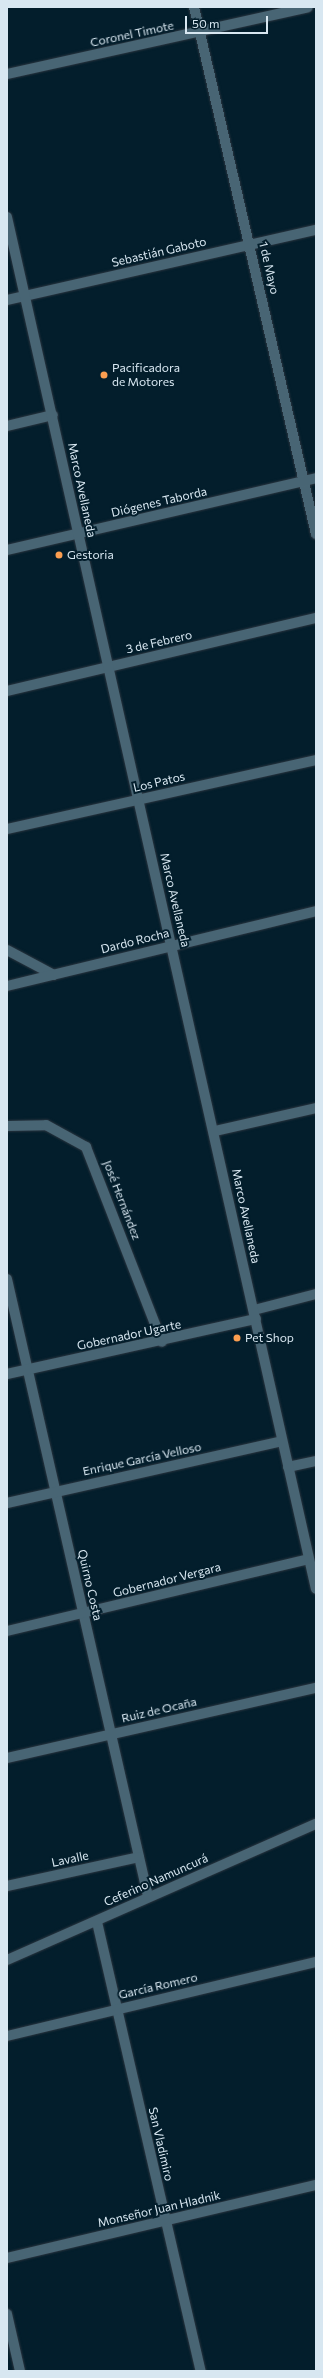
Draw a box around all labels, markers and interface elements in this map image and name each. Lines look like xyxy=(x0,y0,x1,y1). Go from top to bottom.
scale bar xyxy=(187,8,270,34)
text: 50 m xyxy=(192,16,220,30)
street label: Coronel Timote xyxy=(89,18,175,50)
street label: Sebastián Gaboto xyxy=(110,234,208,270)
street label: 1 de Mayo xyxy=(256,240,282,296)
place label: Pacificadora de Motores xyxy=(112,361,180,389)
marker: Pacificadora de Motores xyxy=(99,370,109,380)
street label: Marco Avellaneda xyxy=(65,441,99,539)
street label: Diógenes Taborda xyxy=(110,484,208,520)
place label: Gestoria xyxy=(67,548,114,562)
marker: Gestoria xyxy=(54,550,64,560)
street label: 3 de Febrero xyxy=(125,627,193,657)
street label: Los Patos xyxy=(132,769,186,795)
street label: Marco Avellaneda xyxy=(157,851,193,949)
street label: Dardo Rocha xyxy=(99,926,171,956)
street label: José Hernández xyxy=(100,1158,144,1242)
street label: Marco Avellaneda xyxy=(229,1167,263,1265)
street label: Gobernador Ugarte xyxy=(76,1317,182,1353)
place label: Pet Shop xyxy=(245,1331,294,1345)
marker: Pet Shop xyxy=(232,1333,242,1343)
street label: Enrique García Velloso xyxy=(81,1439,203,1479)
street label: Quirno Costa xyxy=(75,1548,105,1622)
street label: Gobernador Vergara xyxy=(112,1560,222,1600)
street label: Ruiz de Ocaña xyxy=(120,1694,198,1726)
street label: Lavalle xyxy=(50,1848,90,1870)
street label: Ceferino Namuncurá xyxy=(102,1851,210,1909)
street label: García Romero xyxy=(117,1970,199,2002)
street label: San Vladimiro xyxy=(146,2106,176,2182)
street label: Monseñor Juan Hladnik xyxy=(96,2188,222,2230)

